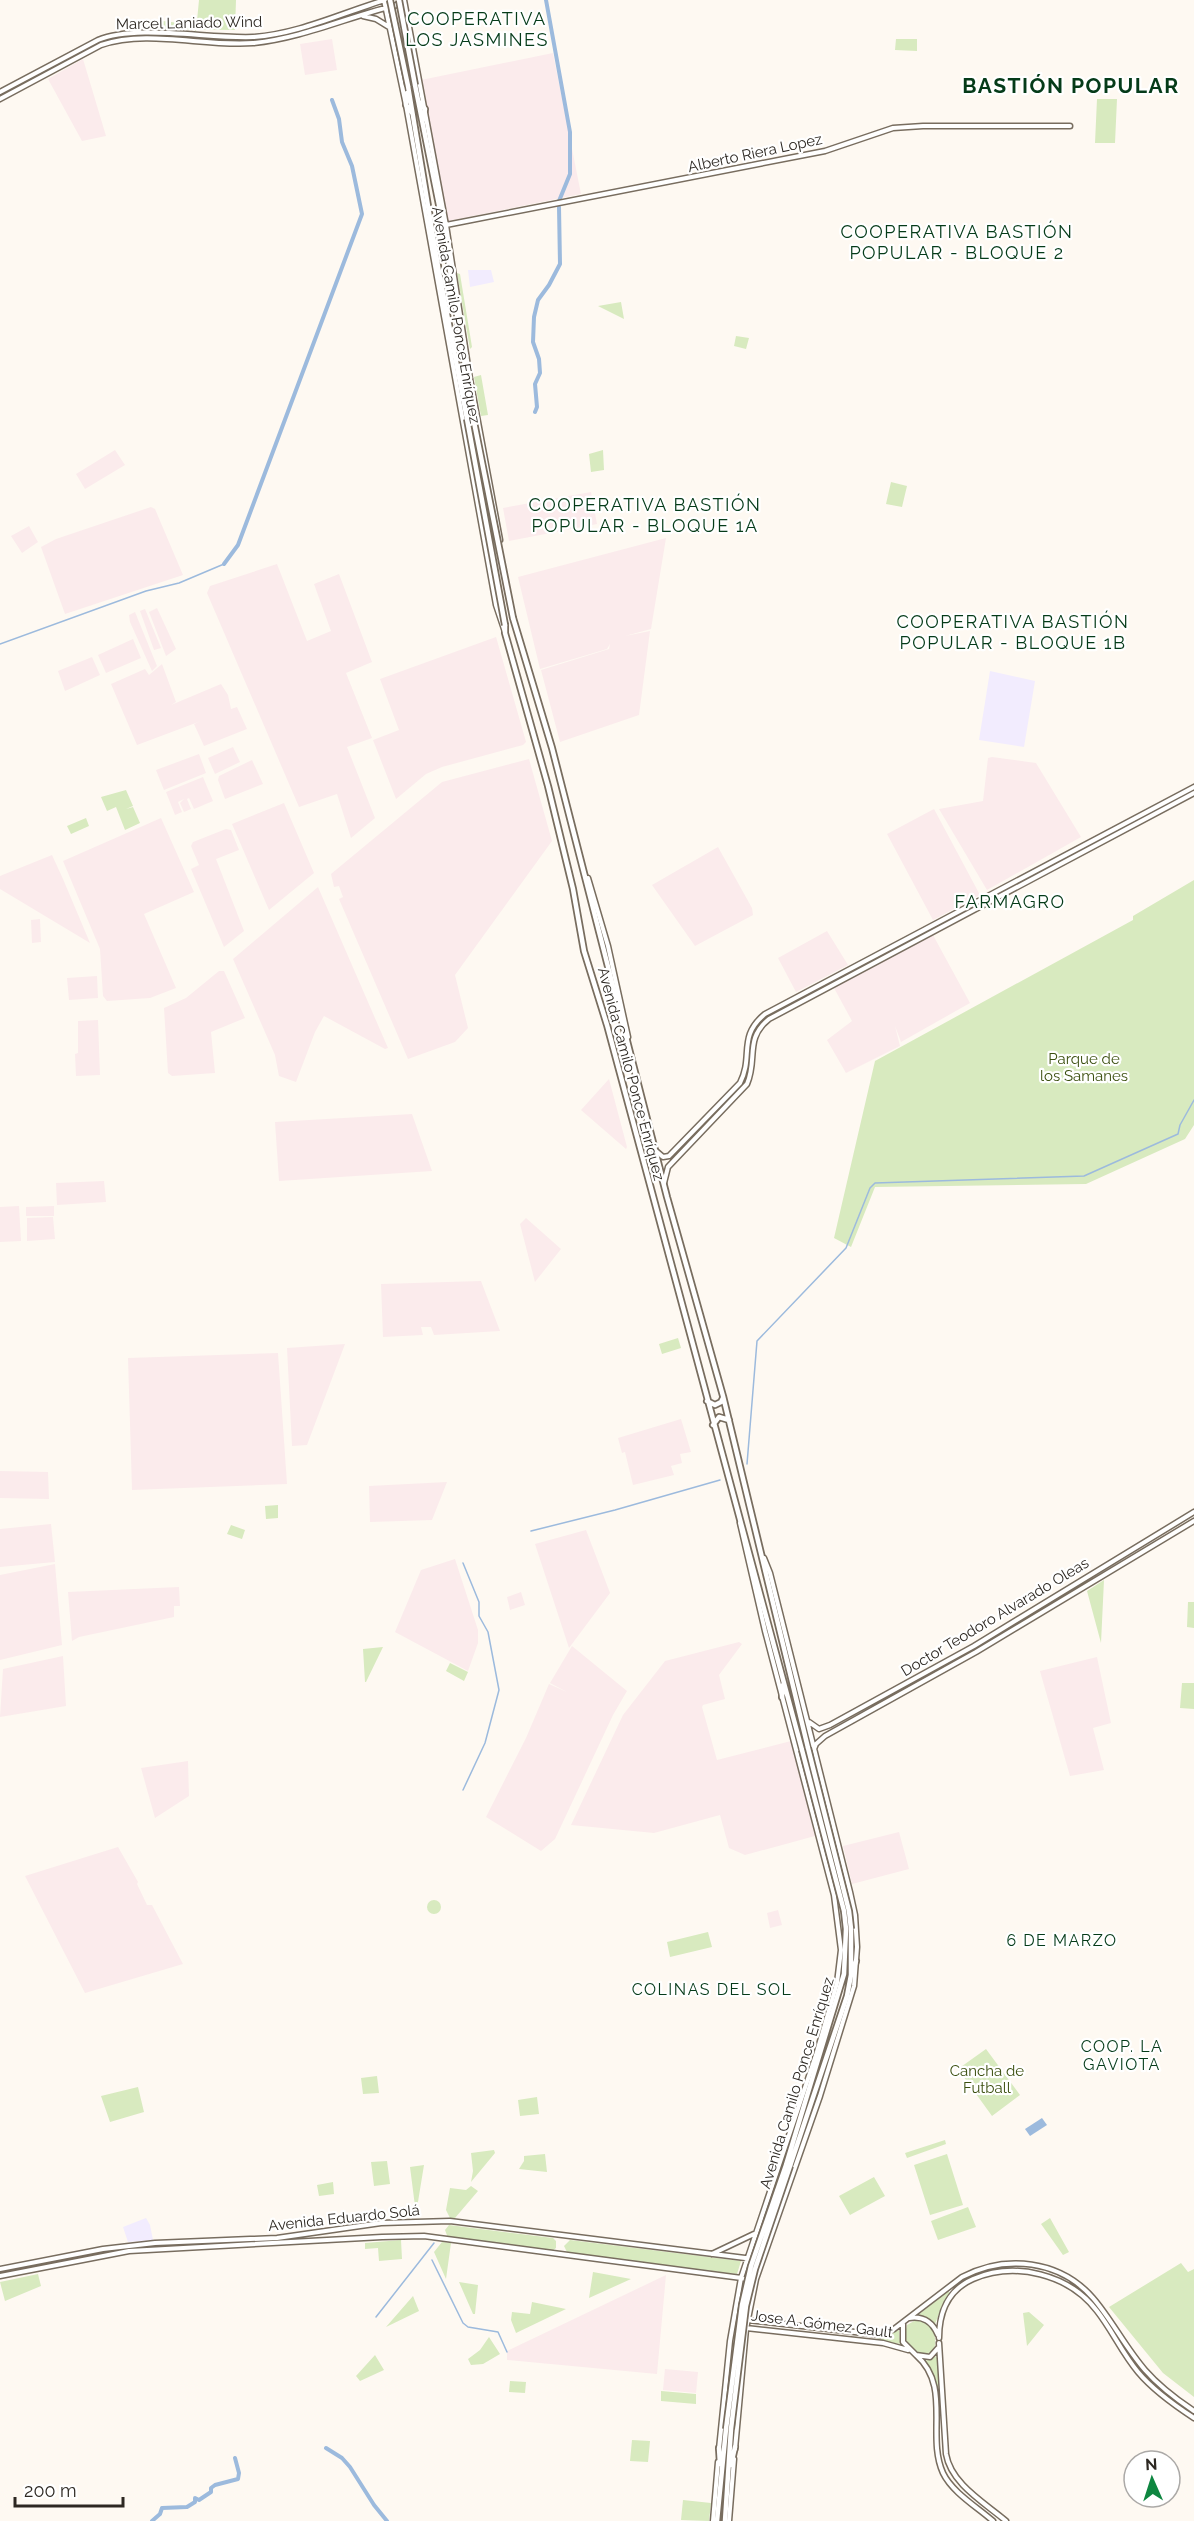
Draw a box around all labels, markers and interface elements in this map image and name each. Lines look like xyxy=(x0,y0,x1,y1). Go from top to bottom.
district label: COOPERATIVA LOS JASMINES xyxy=(405,8,549,50)
street label: Marcel Laniado Wind xyxy=(116,13,262,33)
district label: BASTIÓN POPULAR xyxy=(962,73,1180,98)
street label: Alberto Riera Lopez xyxy=(686,130,824,176)
street label: Avenida Camilo Ponce Enríquez xyxy=(428,205,484,425)
district label: COOPERATIVA BASTIÓN POPULAR - BLOQUE 2 xyxy=(841,220,1073,263)
district label: COOPERATIVA BASTIÓN POPULAR - BLOQUE 1A xyxy=(529,493,761,536)
district label: COOPERATIVA BASTIÓN POPULAR - BLOQUE 1B xyxy=(897,610,1129,653)
district label: FARMAGRO xyxy=(954,891,1066,912)
street label: Avenida Camilo Ponce Enríquez xyxy=(594,965,668,1183)
park label: Parque de los Samanes xyxy=(1040,1050,1128,1085)
street label: Doctor Teodoro Alvarado Oleas xyxy=(898,1554,1092,1680)
district label: 6 DE MARZO xyxy=(1006,1931,1118,1950)
street label: Avenida Camilo Ponce Enríquez xyxy=(756,1975,838,2191)
district label: COLINAS DEL SOL xyxy=(632,1980,792,1999)
district label: COOP. LA GAVIOTA xyxy=(1081,2037,1163,2074)
park label: Cancha de Futball xyxy=(950,2062,1024,2097)
street label: Avenida Eduardo Solá xyxy=(267,2201,421,2235)
street label: Jose A. Gómez Gault xyxy=(750,2306,894,2342)
north arrow xyxy=(1122,2449,1182,2509)
text: N xyxy=(1145,2455,1158,2474)
scale bar xyxy=(15,2470,123,2508)
text: 200 m xyxy=(24,2480,77,2501)

